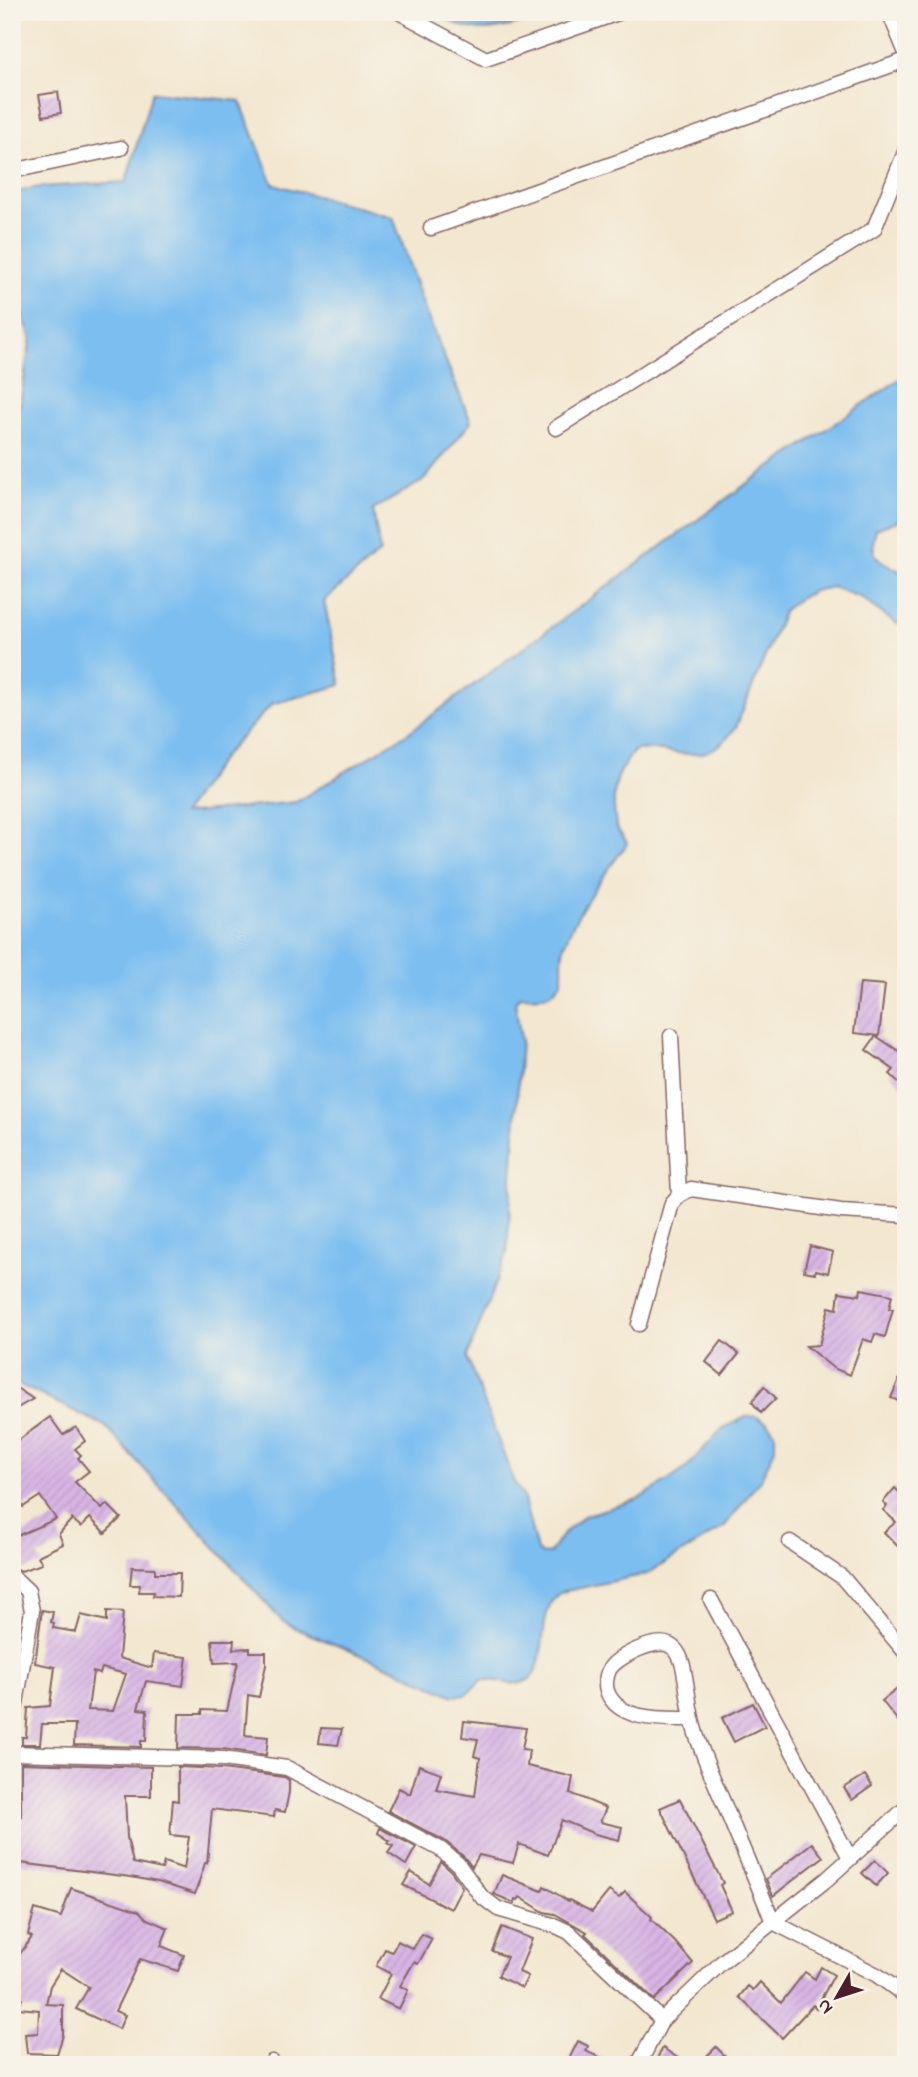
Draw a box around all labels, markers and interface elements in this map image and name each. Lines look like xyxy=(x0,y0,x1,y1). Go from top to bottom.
north arrow xyxy=(802,1962,872,2032)
text: N xyxy=(811,1993,840,2020)

